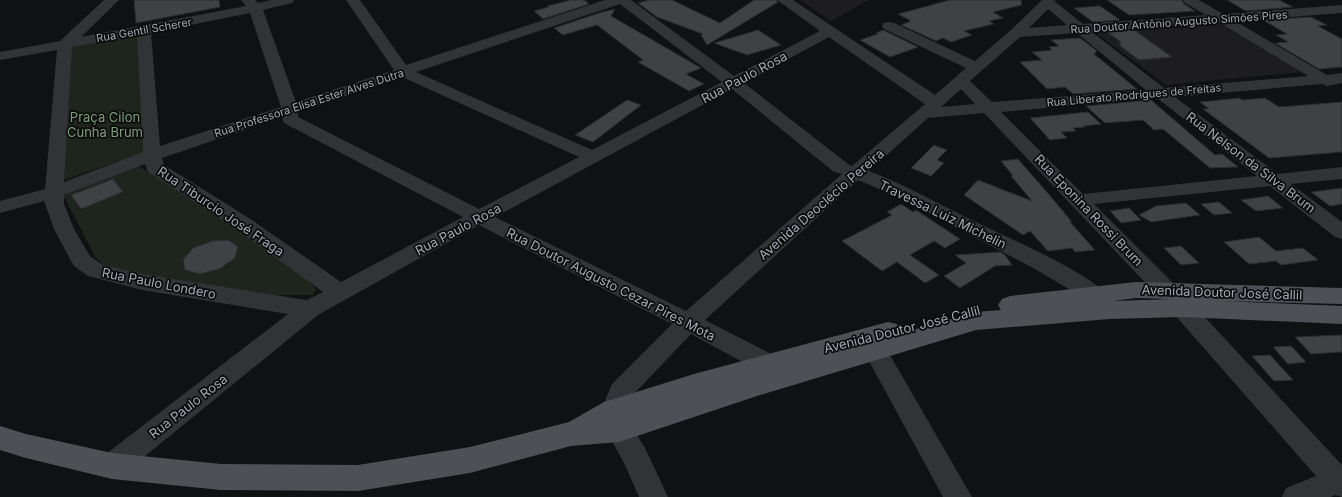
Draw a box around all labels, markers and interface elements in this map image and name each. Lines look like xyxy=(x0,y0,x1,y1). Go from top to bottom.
street label: Rua Doutor Antônio Augusto Simões Pires xyxy=(1070,7,1288,37)
street label: Rua Gentil Scherer xyxy=(95,15,193,45)
street label: Rua Paulo Rosa xyxy=(698,48,790,106)
street label: Rua Professora Elisa Ester Alves Dutra xyxy=(212,66,406,140)
street label: Rua Liberato Rodrigues de Freitas xyxy=(1046,80,1222,110)
street label: Rua Nelson da Silva Brum xyxy=(1183,108,1319,216)
park label: Praça Cilon Cunha Brum xyxy=(67,109,143,140)
street label: Avenida Deoclécio Pereira xyxy=(755,145,887,263)
street label: Rua Eponina Rossi Brum xyxy=(1031,151,1147,269)
street label: Rua Tiburcio José Fraga xyxy=(155,163,287,259)
street label: Travessa Luiz Michelin xyxy=(877,176,1009,252)
street label: Rua Paulo Rosa xyxy=(412,200,504,258)
street label: Rua Doutor Augusto Cezar Pires Mota xyxy=(504,224,718,344)
street label: Rua Paulo Londero xyxy=(101,264,218,302)
street label: Avenida Doutor José Callil xyxy=(1142,281,1302,303)
street label: Avenida Doutor José Callil xyxy=(822,302,982,356)
street label: Rua Paulo Rosa xyxy=(146,370,230,442)

